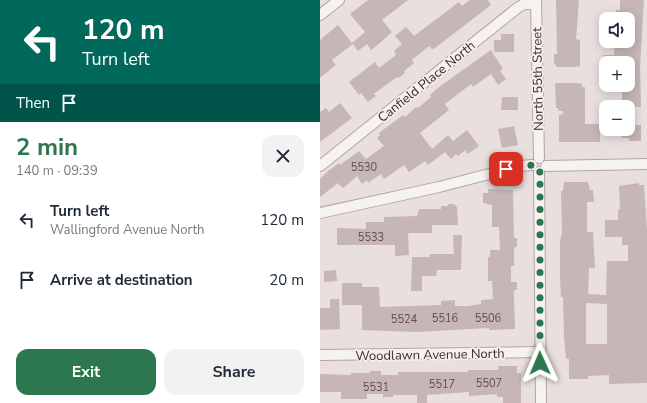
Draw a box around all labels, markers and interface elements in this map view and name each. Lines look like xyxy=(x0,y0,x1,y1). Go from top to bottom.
text: 120 m xyxy=(82,11,165,49)
map controls xyxy=(599,12,635,136)
button: sound xyxy=(599,12,635,48)
icon: left xyxy=(16,16,68,68)
street label: North 55th Street xyxy=(528,27,548,131)
street label: Canfield Place North xyxy=(374,37,479,127)
text: Turn left xyxy=(82,47,150,71)
button: + xyxy=(599,56,635,92)
icon: arrive xyxy=(58,92,80,114)
text: Then xyxy=(16,93,50,113)
button: − xyxy=(599,100,635,136)
text: 2 min xyxy=(16,131,78,163)
button: close xyxy=(262,135,304,177)
pin xyxy=(489,152,523,186)
icon: arrive xyxy=(495,158,517,180)
house number: 5530 xyxy=(351,160,378,175)
text: 140 m · 09:39 xyxy=(16,162,98,180)
text: Turn left xyxy=(50,201,109,221)
icon: left xyxy=(16,209,38,231)
text: 120 m xyxy=(260,210,304,230)
text: Wallingford Avenue North xyxy=(50,221,204,239)
house number: 5533 xyxy=(358,230,384,245)
icon: arrive xyxy=(16,269,38,291)
text: Arrive at destination xyxy=(50,270,193,290)
text: 20 m xyxy=(269,270,304,290)
house number: 5516 xyxy=(432,311,459,326)
house number: 5506 xyxy=(475,311,502,326)
house number: 5524 xyxy=(391,312,418,327)
position arrow xyxy=(519,342,561,384)
street label: Woodlawn Avenue North xyxy=(355,345,505,365)
button: Exit xyxy=(16,349,156,395)
button: Share xyxy=(164,349,304,395)
house number: 5507 xyxy=(476,376,502,391)
house number: 5517 xyxy=(429,377,455,392)
house number: 5531 xyxy=(363,380,389,395)

